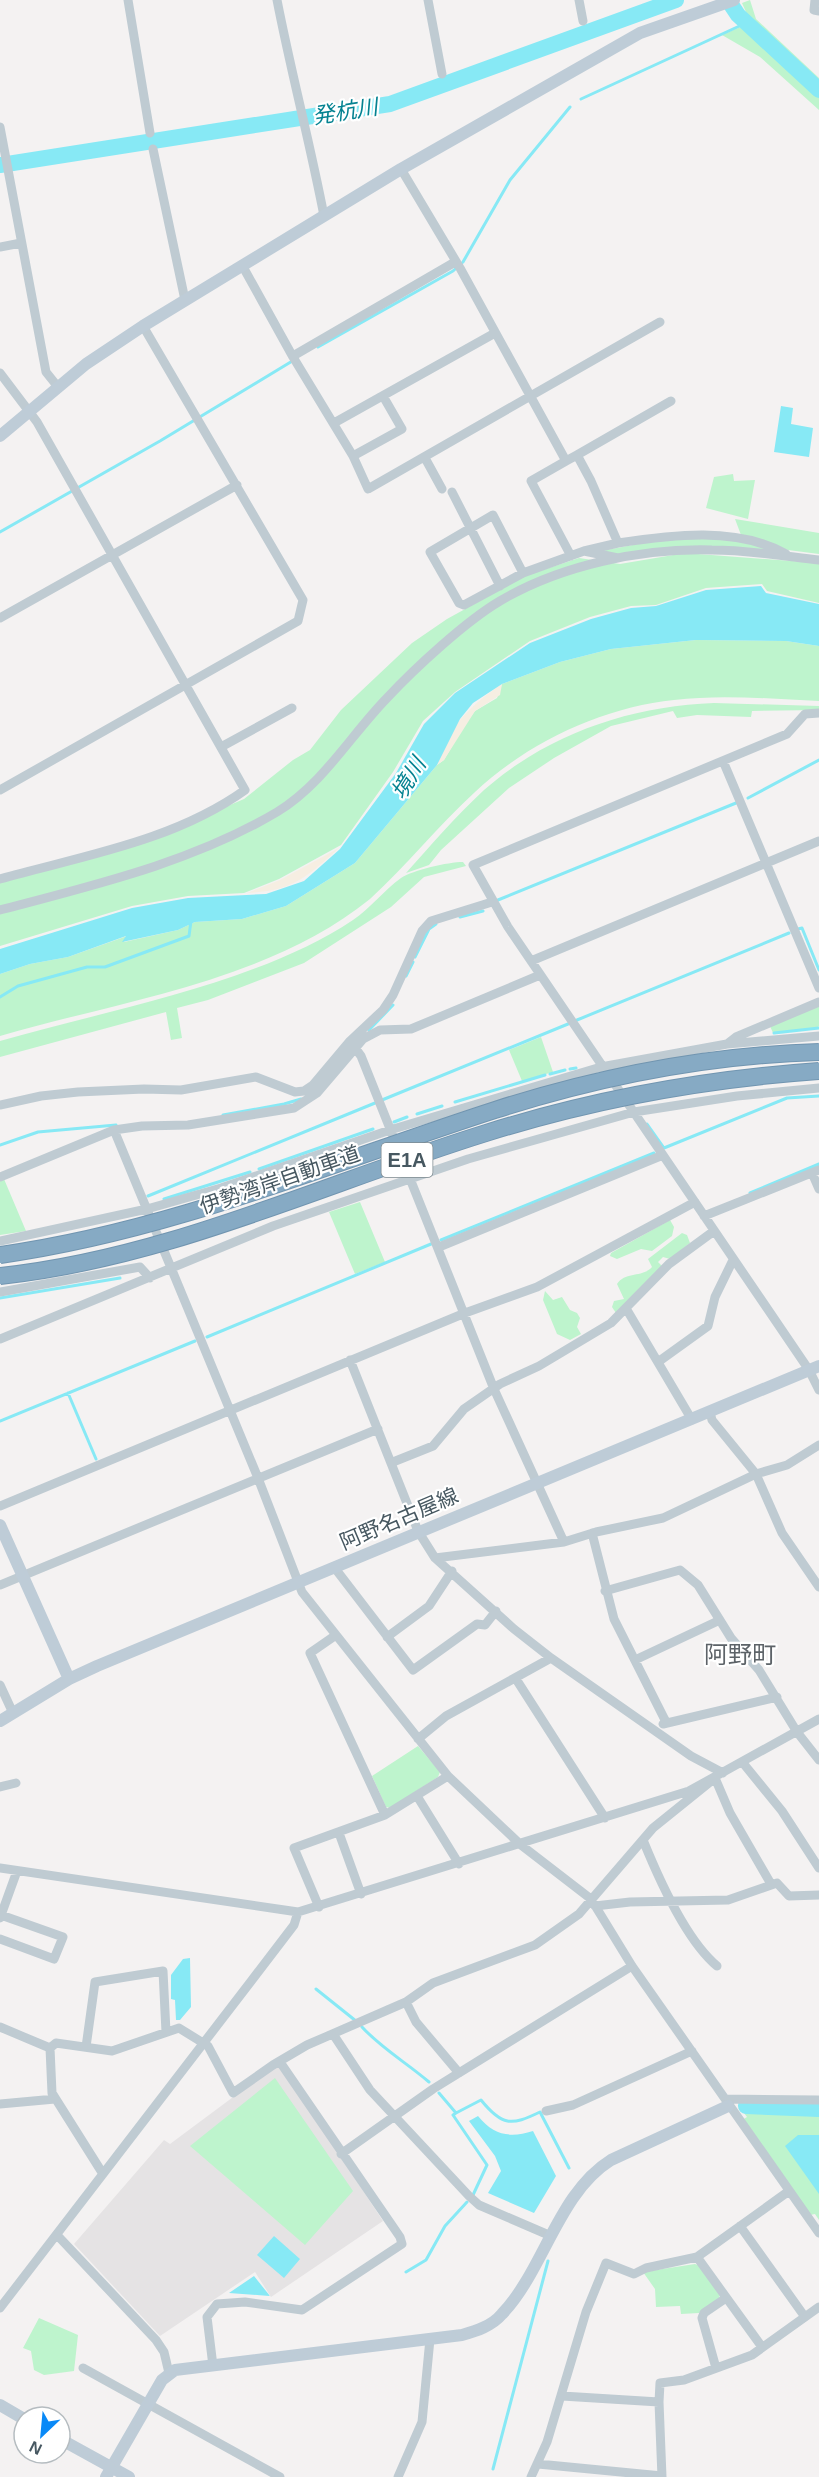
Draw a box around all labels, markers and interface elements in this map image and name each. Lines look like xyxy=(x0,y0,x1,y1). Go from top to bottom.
water label: 発杭川 xyxy=(311,94,382,129)
water label: 境川 xyxy=(386,751,432,804)
street label: 伊勢湾岸自動車道 xyxy=(197,1141,363,1218)
road number: E1A xyxy=(382,1143,432,1177)
street label: 阿野名古屋線 xyxy=(336,1483,461,1554)
district label: 阿野町 xyxy=(704,1641,776,1668)
north arrow xyxy=(12,2405,72,2465)
text: N xyxy=(27,2438,45,2458)

